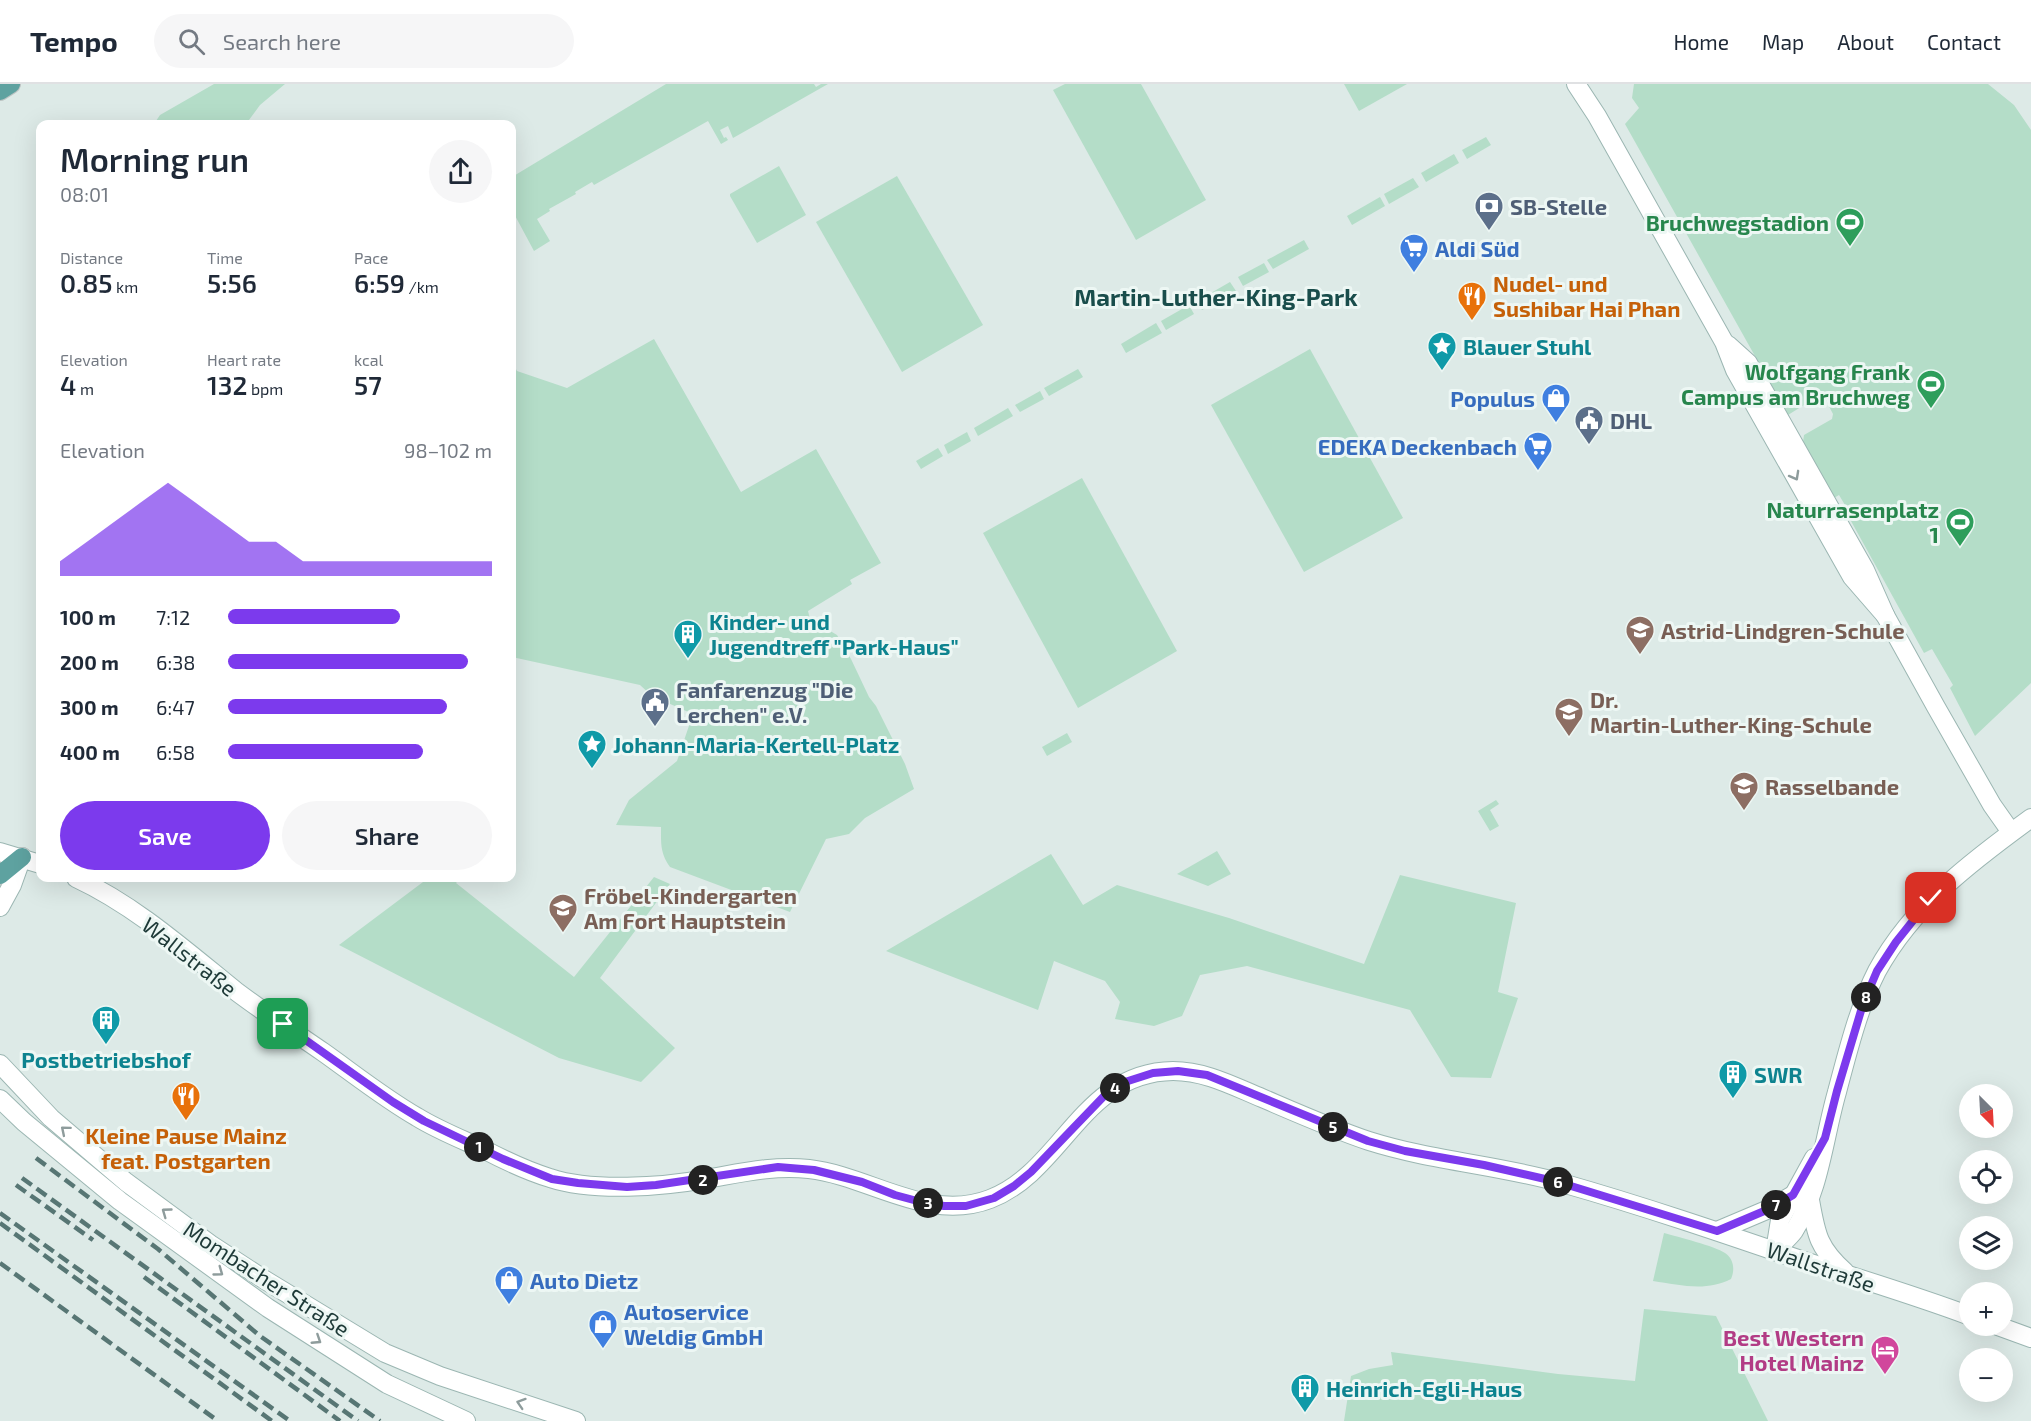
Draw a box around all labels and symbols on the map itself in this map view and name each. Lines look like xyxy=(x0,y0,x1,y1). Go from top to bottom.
bank icon: SB-Stelle xyxy=(1473,190,1505,232)
place label: SB-Stelle xyxy=(1510,193,1607,219)
sports icon: Bruchwegstadion xyxy=(1834,206,1866,248)
place label: Bruchwegstadion xyxy=(1646,209,1829,235)
supermarket icon: Aldi Süd xyxy=(1398,232,1430,274)
place label: Aldi Süd xyxy=(1435,235,1520,261)
place label: Nudel- und Sushibar Hai Phan xyxy=(1493,270,1680,321)
restaurant icon: Nudel- und Sushibar Hai Phan xyxy=(1456,280,1488,322)
district label: Martin-Luther-King-Park xyxy=(1074,282,1358,311)
place icon: Blauer Stuhl xyxy=(1426,330,1458,372)
place label: Blauer Stuhl xyxy=(1463,333,1592,359)
place label: Wolfgang Frank Campus am Bruchweg xyxy=(1681,358,1911,409)
sports icon: Wolfgang Frank Campus am Bruchweg xyxy=(1915,368,1947,410)
shop icon: Populus xyxy=(1540,382,1572,424)
place label: Populus xyxy=(1450,385,1535,411)
public building icon: DHL xyxy=(1573,404,1605,446)
place label: DHL xyxy=(1610,407,1652,433)
supermarket icon: EDEKA Deckenbach xyxy=(1522,430,1554,472)
place label: EDEKA Deckenbach xyxy=(1318,433,1517,459)
one-way arrow xyxy=(1788,470,1799,480)
place label: Naturrasenplatz 1 xyxy=(1766,496,1939,547)
sports icon: Naturrasenplatz 1 xyxy=(1944,506,1976,548)
place label: Kinder- und Jugendtreff "Park-Haus" xyxy=(709,608,959,659)
school or university icon: Astrid-Lindgren-Schule xyxy=(1624,614,1656,656)
place label: Astrid-Lindgren-Schule xyxy=(1661,617,1905,643)
building icon: Kinder- und Jugendtreff "Park-Haus" xyxy=(672,618,704,660)
place label: Fanfarenzug "Die Lerchen" e.V. xyxy=(676,676,853,727)
public building icon: Fanfarenzug "Die Lerchen" e.V. xyxy=(639,686,671,728)
place label: Dr. Martin-Luther-King-Schule xyxy=(1590,686,1872,737)
school or university icon: Dr. Martin-Luther-King-Schule xyxy=(1553,696,1585,738)
place icon: Johann-Maria-Kertell-Platz xyxy=(576,728,608,770)
place label: Johann-Maria-Kertell-Platz xyxy=(613,731,899,757)
school or university icon: Rasselbande xyxy=(1728,770,1760,812)
place label: Rasselbande xyxy=(1765,773,1899,799)
pin xyxy=(1905,872,1956,923)
place label: Fröbel-Kindergarten Am Fort Hauptstein xyxy=(584,882,797,933)
school or university icon: Fröbel-Kindergarten Am Fort Hauptstein xyxy=(547,892,579,934)
street label: Wallstraße xyxy=(138,911,242,1001)
pin: 8 xyxy=(1851,982,1881,1012)
pin xyxy=(257,998,308,1049)
building icon: Postbetriebshof xyxy=(90,1004,122,1046)
place label: Postbetriebshof xyxy=(21,1046,192,1072)
building icon: SWR xyxy=(1717,1058,1749,1100)
place label: SWR xyxy=(1754,1061,1803,1087)
pin: 4 xyxy=(1100,1073,1130,1103)
restaurant icon: Kleine Pause Mainz feat. Postgarten xyxy=(170,1080,202,1122)
north arrow xyxy=(1959,1084,2013,1138)
pin: 5 xyxy=(1318,1112,1348,1142)
place label: Kleine Pause Mainz feat. Postgarten xyxy=(85,1122,287,1173)
one-way arrow xyxy=(61,1127,72,1138)
pin: 1 xyxy=(464,1132,494,1162)
pin: 2 xyxy=(688,1165,718,1195)
pin: 6 xyxy=(1543,1167,1573,1197)
pin: 3 xyxy=(913,1188,943,1218)
pin: 7 xyxy=(1761,1190,1791,1220)
one-way arrow xyxy=(162,1208,173,1219)
street label: Mombacher Straße xyxy=(179,1215,355,1341)
street label: Wallstraße xyxy=(1763,1235,1879,1297)
shop icon: Auto Dietz xyxy=(493,1264,525,1306)
one-way arrow xyxy=(212,1265,223,1276)
place label: Auto Dietz xyxy=(530,1267,638,1293)
place label: Autoservice Weldig GmbH xyxy=(624,1298,763,1349)
shop icon: Autoservice Weldig GmbH xyxy=(587,1308,619,1350)
place label: Best Western Hotel Mainz xyxy=(1723,1324,1864,1375)
one-way arrow xyxy=(311,1333,322,1344)
hotel icon: Best Western Hotel Mainz xyxy=(1869,1334,1901,1376)
building icon: Heinrich-Egli-Haus xyxy=(1289,1372,1321,1414)
place label: Heinrich-Egli-Haus xyxy=(1326,1375,1522,1401)
one-way arrow xyxy=(516,1398,527,1410)

